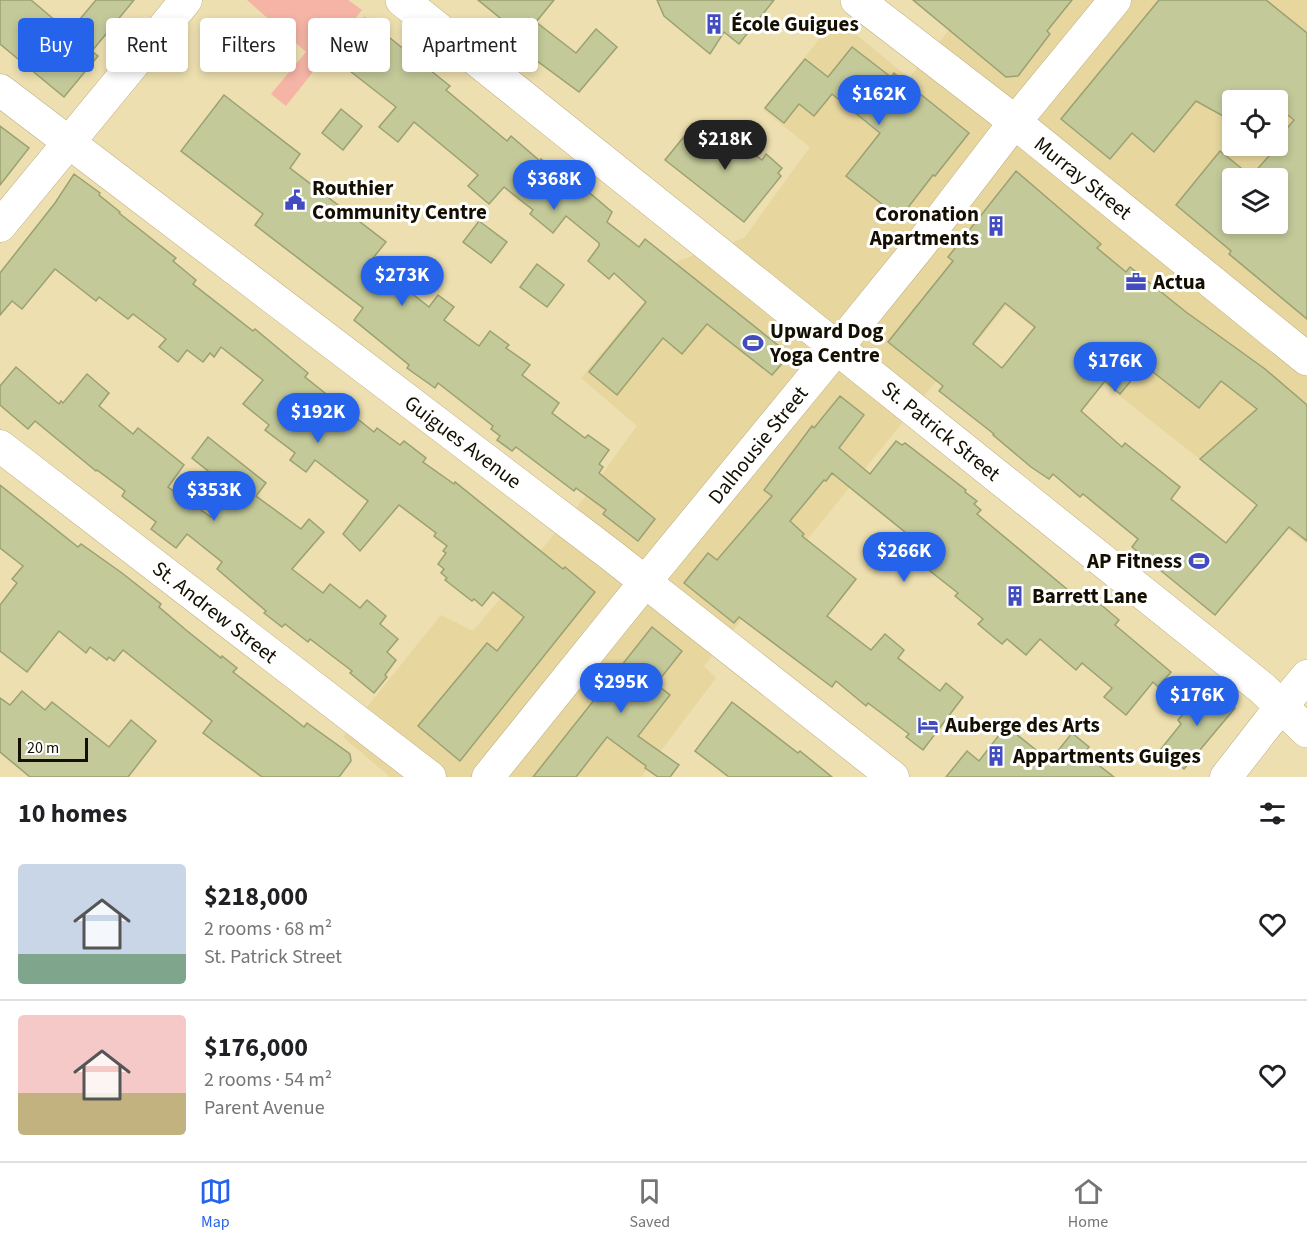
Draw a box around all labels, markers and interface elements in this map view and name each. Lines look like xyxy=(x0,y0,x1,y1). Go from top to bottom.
place label: École Guigues xyxy=(731,9,859,39)
building icon: École Guigues xyxy=(702,12,726,36)
chip: Buy xyxy=(18,18,94,72)
chip: Rent xyxy=(106,18,188,72)
chip: Filters xyxy=(200,18,296,72)
chip: New xyxy=(308,18,390,72)
chip: Apartment xyxy=(402,18,538,72)
pin: $162K xyxy=(837,75,921,126)
text: $162K xyxy=(852,80,906,108)
map controls xyxy=(1222,90,1288,234)
button: locate xyxy=(1222,90,1288,156)
pin: $218K xyxy=(683,120,767,171)
text: $218K xyxy=(698,125,752,153)
street label: Murray Street xyxy=(1028,129,1138,227)
pin: $368K xyxy=(512,160,596,211)
text: $368K xyxy=(527,165,581,193)
button: layers xyxy=(1222,168,1288,234)
place label: Routhier Community Centre xyxy=(312,173,487,227)
public building icon: Routhier Community Centre xyxy=(283,188,307,212)
place label: Coronation Apartments xyxy=(869,199,979,253)
building icon: Coronation Apartments xyxy=(984,214,1008,238)
pin: $273K xyxy=(360,256,444,307)
text: $273K xyxy=(375,261,429,289)
place label: Actua xyxy=(1152,267,1206,297)
office icon: Actua xyxy=(1124,270,1148,294)
place label: Upward Dog Yoga Centre xyxy=(769,316,884,370)
sports icon: Upward Dog Yoga Centre xyxy=(741,331,765,355)
pin: $176K xyxy=(1073,342,1157,393)
text: $176K xyxy=(1088,347,1142,375)
street label: St. Patrick Street xyxy=(875,374,1007,488)
street label: Dalhousie Street xyxy=(701,379,815,511)
street label: Guigues Avenue xyxy=(398,388,528,496)
pin: $192K xyxy=(276,393,360,444)
text: $192K xyxy=(291,398,345,426)
pin: $353K xyxy=(172,471,256,522)
text: $353K xyxy=(187,476,241,504)
pin: $266K xyxy=(862,532,946,583)
text: $266K xyxy=(877,537,931,565)
place label: AP Fitness xyxy=(1086,546,1182,576)
sports icon: AP Fitness xyxy=(1187,549,1211,573)
street label: St. Andrew Street xyxy=(146,554,284,670)
place label: Barrett Lane xyxy=(1032,581,1148,611)
building icon: Barrett Lane xyxy=(1003,584,1027,608)
pin: $295K xyxy=(579,663,663,714)
text: $295K xyxy=(594,668,648,696)
pin: $176K xyxy=(1155,676,1239,727)
text: $176K xyxy=(1170,681,1224,709)
place label: Auberge des Arts xyxy=(944,710,1100,740)
hotel icon: Auberge des Arts xyxy=(916,713,940,737)
scale bar xyxy=(18,735,88,762)
text: 20 m xyxy=(27,737,59,759)
place label: Appartments Guiges xyxy=(1012,741,1201,771)
building icon: Appartments Guiges xyxy=(984,744,1008,768)
text: 10 homes xyxy=(18,795,127,832)
icon: filters xyxy=(1256,797,1289,830)
text: $218,000 xyxy=(204,878,308,915)
icon: home xyxy=(66,888,138,960)
icon: heart xyxy=(1256,908,1289,941)
text: 2 rooms · 68 m² xyxy=(204,915,332,943)
text: St. Patrick Street xyxy=(204,943,342,971)
text: $176,000 xyxy=(204,1029,308,1066)
icon: home xyxy=(66,1039,138,1111)
icon: heart xyxy=(1256,1059,1289,1092)
text: 2 rooms · 54 m² xyxy=(204,1066,332,1094)
text: Parent Avenue xyxy=(204,1094,325,1122)
tab: Map xyxy=(199,1175,232,1233)
tab: Saved xyxy=(629,1175,670,1233)
tab: Home xyxy=(1068,1175,1108,1233)

